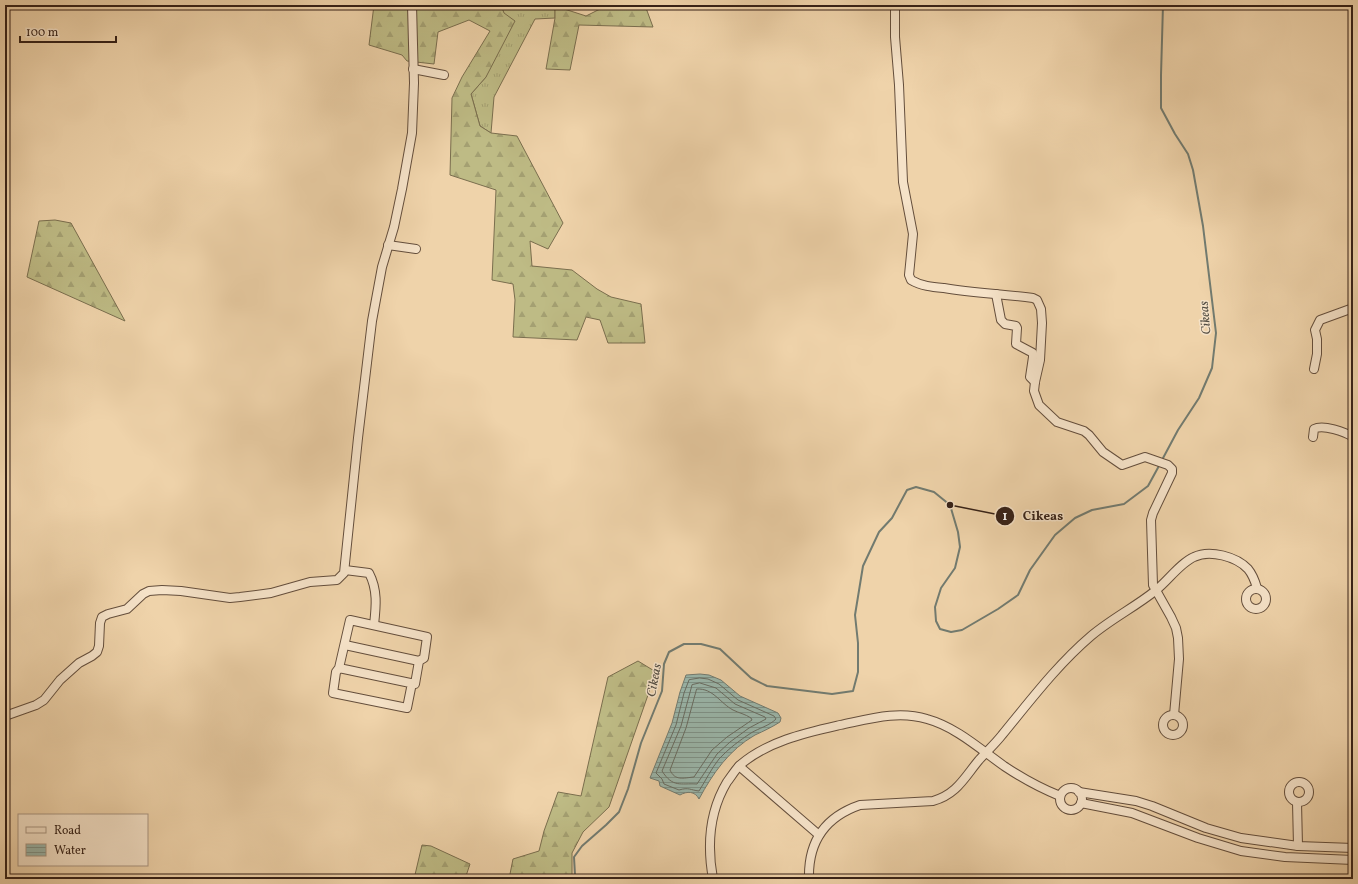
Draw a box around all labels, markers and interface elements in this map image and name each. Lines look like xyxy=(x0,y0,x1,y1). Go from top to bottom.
scale bar xyxy=(20,18,116,44)
text: 100 m xyxy=(26,25,59,41)
water label: Cikeas xyxy=(1196,300,1216,335)
callout: Cikeas xyxy=(995,503,1071,528)
text: Cikeas xyxy=(1023,508,1063,526)
text: 1 xyxy=(1003,509,1008,525)
water label: Cikeas xyxy=(643,662,667,699)
legend xyxy=(18,814,148,866)
text: Road xyxy=(54,823,81,839)
text: Water xyxy=(54,843,86,859)

